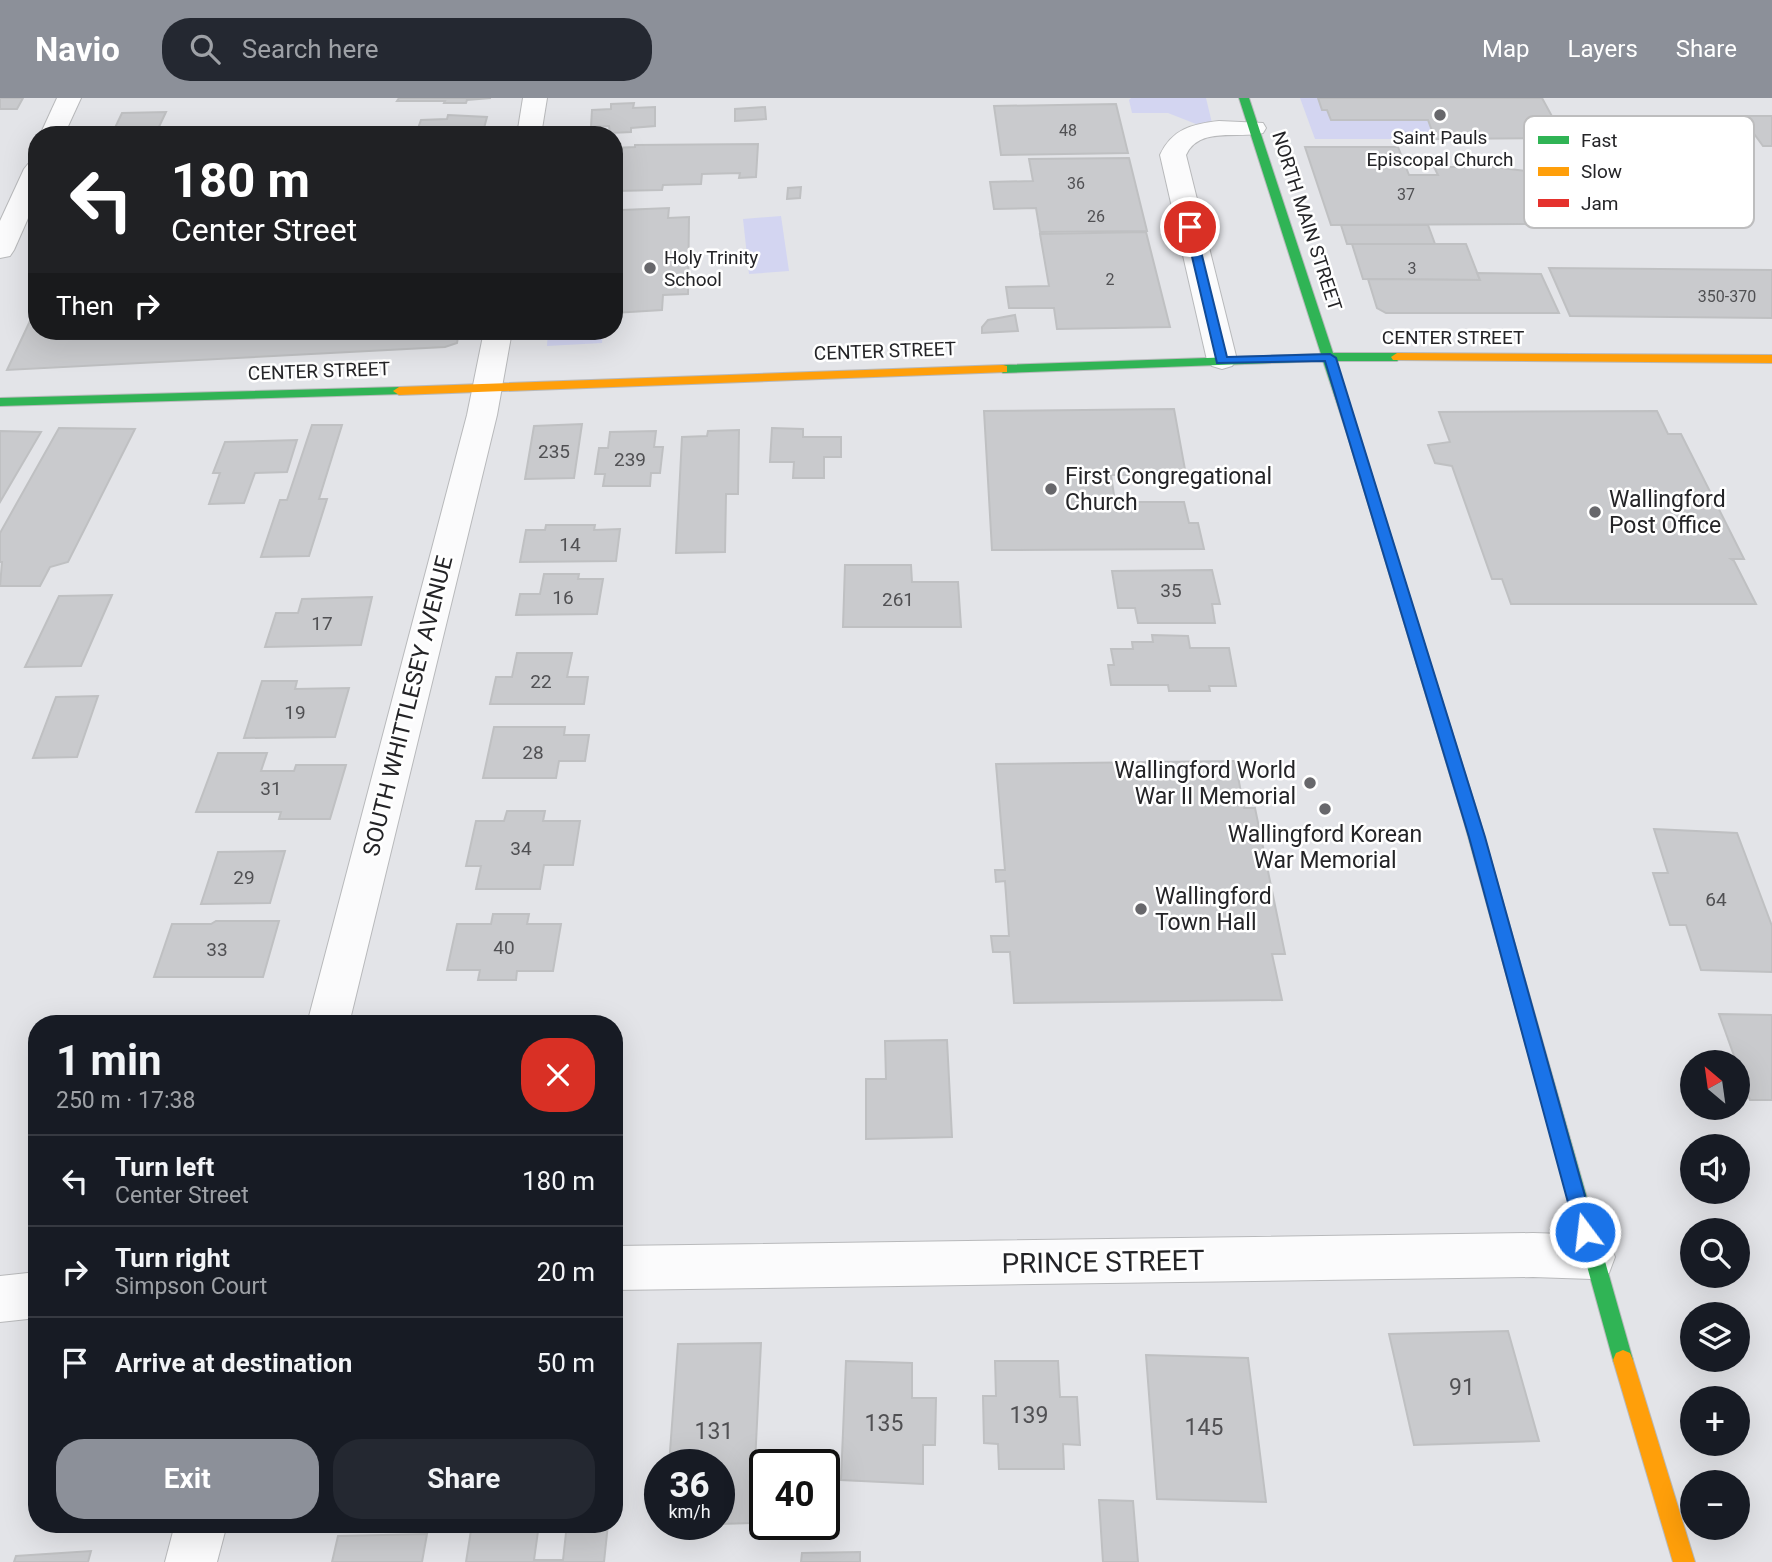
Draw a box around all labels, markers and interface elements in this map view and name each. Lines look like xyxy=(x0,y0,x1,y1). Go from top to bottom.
search box xyxy=(162,18,652,81)
text: Navio xyxy=(35,30,120,69)
icon: search xyxy=(186,30,224,68)
text: Search here xyxy=(242,34,379,64)
text: Map xyxy=(1482,35,1530,63)
text: Layers xyxy=(1568,35,1638,63)
text: Share xyxy=(1676,35,1737,63)
marker: Saint Pauls Episcopal Church xyxy=(1432,107,1448,123)
legend xyxy=(1524,116,1754,228)
house number: 48 xyxy=(1059,121,1077,140)
place label: Saint Pauls Episcopal Church xyxy=(1367,126,1514,171)
street label: NORTH MAIN STREET xyxy=(1267,128,1347,314)
text: Fast xyxy=(1581,129,1618,152)
text: 180 m xyxy=(171,152,310,209)
icon: left xyxy=(56,154,147,245)
text: Slow xyxy=(1581,160,1622,183)
house number: 36 xyxy=(1067,174,1085,193)
house number: 37 xyxy=(1397,185,1415,204)
text: Jam xyxy=(1581,192,1618,215)
pin xyxy=(1160,197,1220,257)
house number: 26 xyxy=(1087,207,1105,226)
icon: arrive xyxy=(1171,208,1209,246)
text: Center Street xyxy=(171,211,357,249)
place label: Holy Trinity School xyxy=(664,246,758,291)
house number: 3 xyxy=(1408,259,1417,278)
marker: Holy Trinity School xyxy=(642,260,658,276)
house number: 2 xyxy=(1106,270,1115,289)
icon: right xyxy=(128,287,166,325)
house number: 350-370 xyxy=(1698,287,1756,306)
text: Then xyxy=(56,291,114,321)
street label: CENTER STREET xyxy=(1382,326,1524,349)
street label: CENTER STREET xyxy=(813,337,957,365)
street label: CENTER STREET xyxy=(247,357,391,385)
house number: 235 xyxy=(538,440,570,463)
house number: 239 xyxy=(614,448,646,471)
place label: First Congregational Church xyxy=(1065,463,1272,516)
marker: First Congregational Church xyxy=(1043,481,1059,497)
place label: Wallingford Post Office xyxy=(1609,486,1726,539)
marker: Wallingford Post Office xyxy=(1587,504,1603,520)
house number: 14 xyxy=(559,533,581,556)
street label: SOUTH WHITTLESEY AVENUE xyxy=(358,553,458,859)
house number: 35 xyxy=(1160,579,1182,602)
house number: 16 xyxy=(552,586,574,609)
house number: 261 xyxy=(882,588,914,611)
house number: 17 xyxy=(311,612,333,635)
house number: 22 xyxy=(530,670,552,693)
house number: 19 xyxy=(284,701,306,724)
house number: 28 xyxy=(522,741,544,764)
place label: Wallingford World War II Memorial xyxy=(1114,757,1296,810)
marker: Wallingford World War II Memorial xyxy=(1302,775,1318,791)
house number: 31 xyxy=(260,777,282,800)
marker: Wallingford Korean War Memorial xyxy=(1317,801,1333,817)
place label: Wallingford Korean War Memorial xyxy=(1228,821,1422,874)
house number: 34 xyxy=(510,837,532,860)
house number: 29 xyxy=(233,866,255,889)
place label: Wallingford Town Hall xyxy=(1155,883,1272,936)
house number: 64 xyxy=(1705,888,1727,911)
marker: Wallingford Town Hall xyxy=(1133,901,1149,917)
house number: 40 xyxy=(493,936,515,959)
house number: 33 xyxy=(206,938,228,961)
text: 1 min xyxy=(56,1036,162,1085)
button: close xyxy=(521,1038,595,1112)
north arrow xyxy=(1680,1050,1750,1120)
map controls xyxy=(1680,1050,1750,1540)
text: 250 m · 17:38 xyxy=(56,1087,195,1114)
button: sound xyxy=(1680,1134,1750,1204)
text: Turn left xyxy=(115,1152,214,1182)
icon: left xyxy=(56,1162,94,1200)
text: 180 m xyxy=(522,1166,595,1196)
text: Center Street xyxy=(115,1182,249,1209)
position arrow xyxy=(1548,1195,1622,1269)
button: search xyxy=(1680,1218,1750,1288)
text: Turn right xyxy=(115,1243,230,1273)
street label: PRINCE STREET xyxy=(1001,1244,1205,1280)
icon: right xyxy=(56,1253,94,1291)
text: 20 m xyxy=(537,1257,595,1287)
text: Simpson Court xyxy=(115,1273,267,1300)
button: layers xyxy=(1680,1302,1750,1372)
icon: arrive xyxy=(56,1344,94,1382)
text: Arrive at destination xyxy=(115,1348,352,1378)
text: 50 m xyxy=(537,1348,595,1378)
house number: 91 xyxy=(1449,1374,1475,1401)
button: + xyxy=(1680,1386,1750,1456)
house number: 139 xyxy=(1010,1402,1048,1429)
house number: 135 xyxy=(865,1410,903,1437)
house number: 145 xyxy=(1185,1414,1223,1441)
house number: 131 xyxy=(695,1418,733,1445)
button: Exit xyxy=(56,1439,319,1519)
button: Share xyxy=(333,1439,595,1519)
speed limit sign: 40 xyxy=(749,1449,840,1540)
text: 36 xyxy=(669,1465,710,1506)
button: − xyxy=(1680,1470,1750,1540)
text: km/h xyxy=(668,1501,711,1522)

